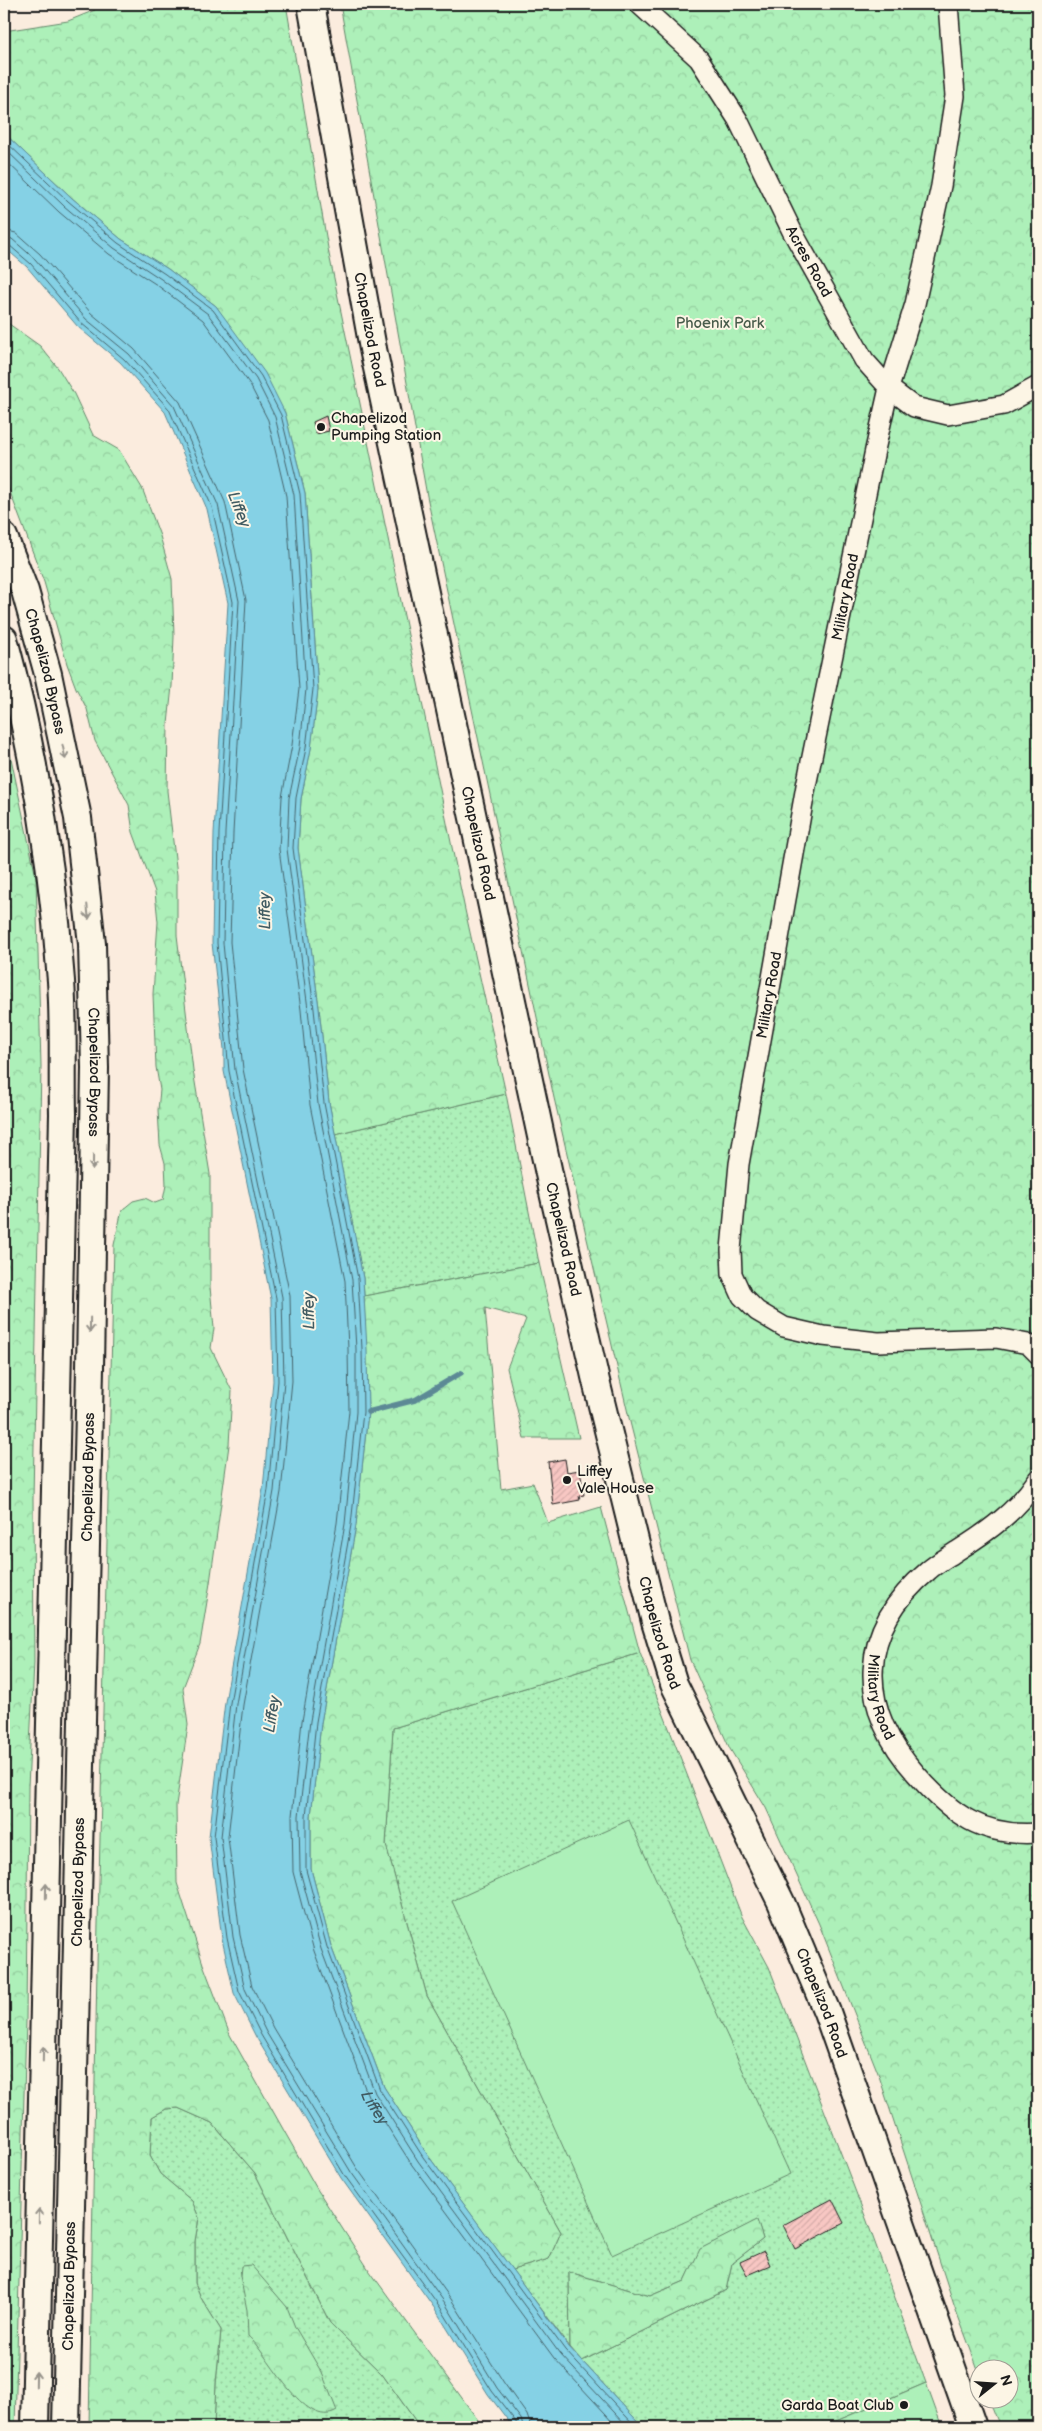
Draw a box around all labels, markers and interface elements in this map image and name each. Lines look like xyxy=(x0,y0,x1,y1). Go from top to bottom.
street label: Acres Road xyxy=(781,223,836,301)
street label: Chapelizod Road xyxy=(349,271,390,389)
park label: Phoenix Park xyxy=(676,314,765,333)
place label: Chapelizod Pumping Station xyxy=(331,409,441,445)
marker: Chapelizod Pumping Station xyxy=(315,421,327,433)
water label: Liffey xyxy=(223,489,254,531)
street label: Military Road xyxy=(828,552,863,642)
street label: Chapelizod Bypass xyxy=(20,606,69,737)
one-way arrow xyxy=(60,743,69,759)
street label: Chapelizod Road xyxy=(457,785,499,902)
water label: Liffey xyxy=(256,891,275,930)
one-way arrow xyxy=(83,904,93,920)
street label: Military Road xyxy=(752,950,787,1040)
street label: Chapelizod Bypass xyxy=(84,1007,104,1137)
one-way arrow xyxy=(88,1154,98,1170)
street label: Chapelizod Road xyxy=(541,1181,585,1298)
water label: Liffey xyxy=(300,1291,319,1330)
one-way arrow xyxy=(86,1316,95,1332)
street label: Chapelizod Bypass xyxy=(78,1412,99,1542)
place label: Liffey Vale House xyxy=(577,1462,654,1498)
marker: Liffey Vale House xyxy=(561,1474,573,1486)
street label: Chapelizod Road xyxy=(634,1574,684,1693)
street label: Military Road xyxy=(863,1652,899,1744)
water label: Liffey xyxy=(260,1694,285,1734)
street label: Chapelizod Bypass xyxy=(68,1817,89,1947)
one-way arrow xyxy=(41,1883,51,1900)
street label: Chapelizod Road xyxy=(791,1945,851,2060)
one-way arrow xyxy=(38,2046,48,2062)
water label: Liffey xyxy=(356,2089,393,2130)
one-way arrow xyxy=(35,2208,44,2224)
street label: Chapelizod Bypass xyxy=(59,2221,80,2351)
north arrow xyxy=(970,2358,1020,2408)
one-way arrow xyxy=(31,2371,41,2387)
text: N xyxy=(996,2373,1016,2388)
place label: Garda Boat Club xyxy=(781,2396,895,2415)
marker: Garda Boat Club xyxy=(898,2399,910,2411)

